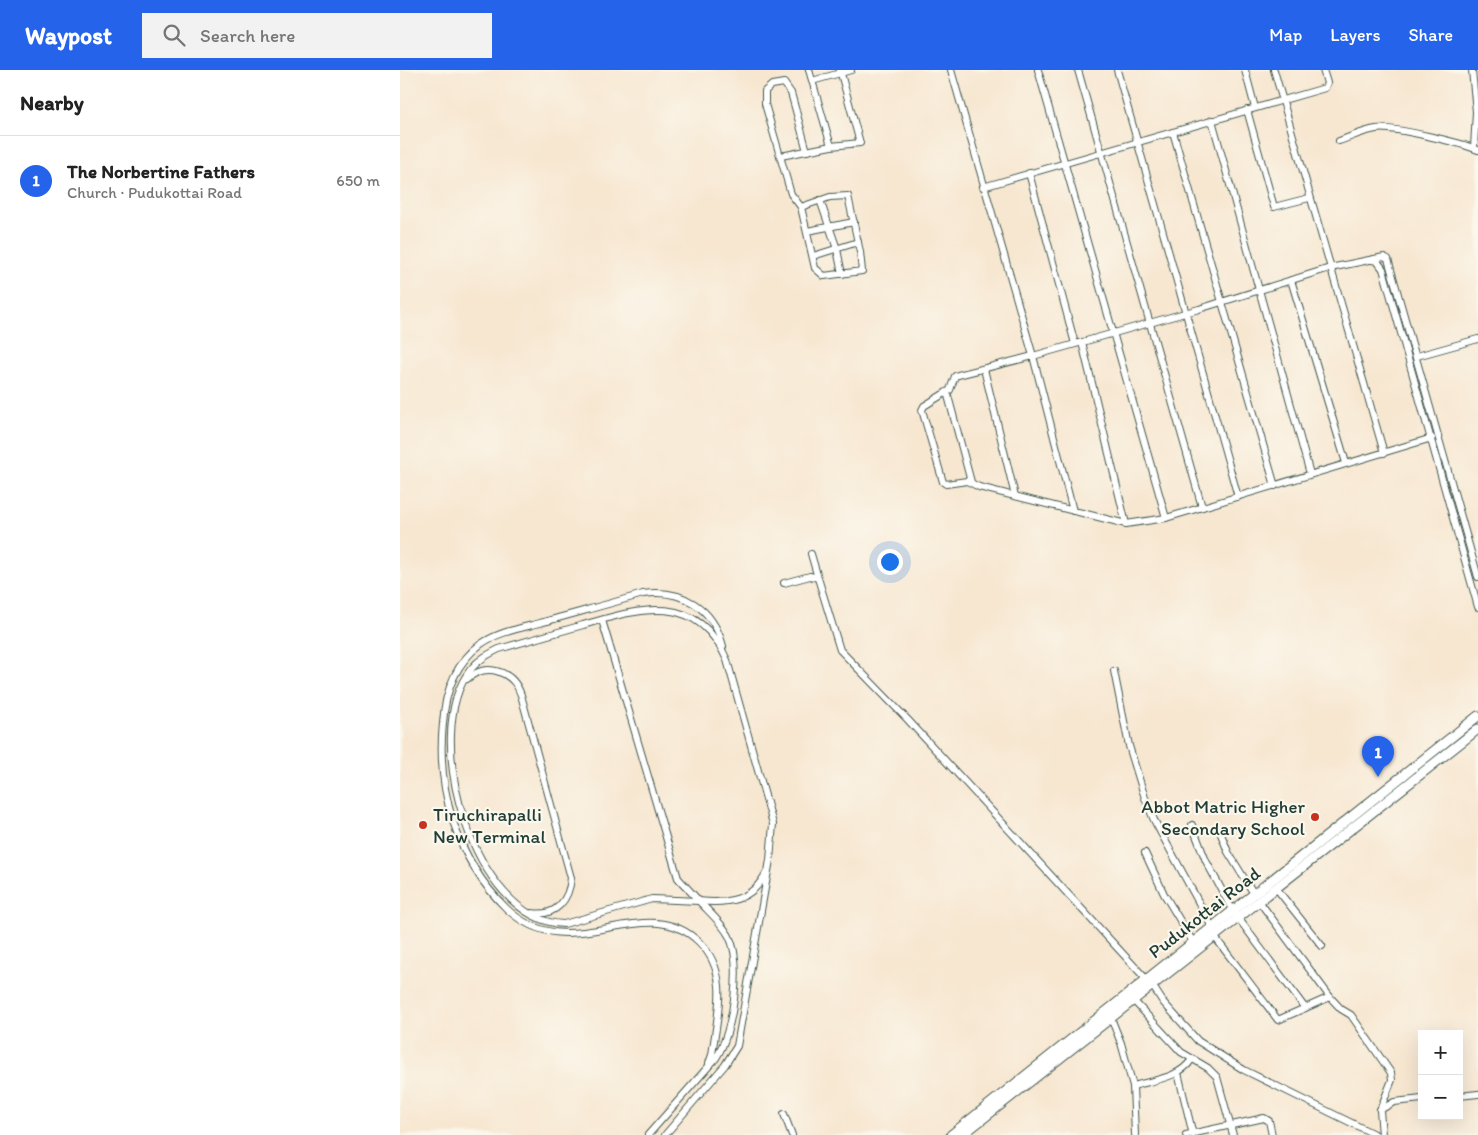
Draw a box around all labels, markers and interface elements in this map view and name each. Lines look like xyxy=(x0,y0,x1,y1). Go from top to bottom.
search box xyxy=(142,13,492,58)
text: Waypost xyxy=(25,21,112,50)
icon: search xyxy=(160,21,188,49)
text: Search here xyxy=(200,24,295,47)
text: Map xyxy=(1269,24,1302,46)
text: Layers xyxy=(1330,24,1380,46)
text: Share xyxy=(1408,24,1453,46)
text: Nearby xyxy=(20,90,84,115)
text: The Norbertine Fathers xyxy=(67,160,255,183)
text: 1 xyxy=(32,171,40,190)
text: 650 m xyxy=(336,171,380,190)
text: Church · Pudukottai Road xyxy=(67,183,242,202)
your location xyxy=(877,549,903,575)
pin: 1 xyxy=(1362,736,1394,777)
place label: Abbot Matric Higher Secondary School xyxy=(1141,795,1306,840)
place label: Tiruchirapalli New Terminal xyxy=(433,803,546,848)
marker: Abbot Matric Higher Secondary School xyxy=(1309,811,1321,823)
marker: Tiruchirapalli New Terminal xyxy=(417,819,429,831)
street label: Pudukottai Road xyxy=(1144,861,1265,963)
map controls xyxy=(1418,1030,1463,1120)
button: + xyxy=(1418,1030,1463,1075)
button: − xyxy=(1418,1075,1463,1120)

